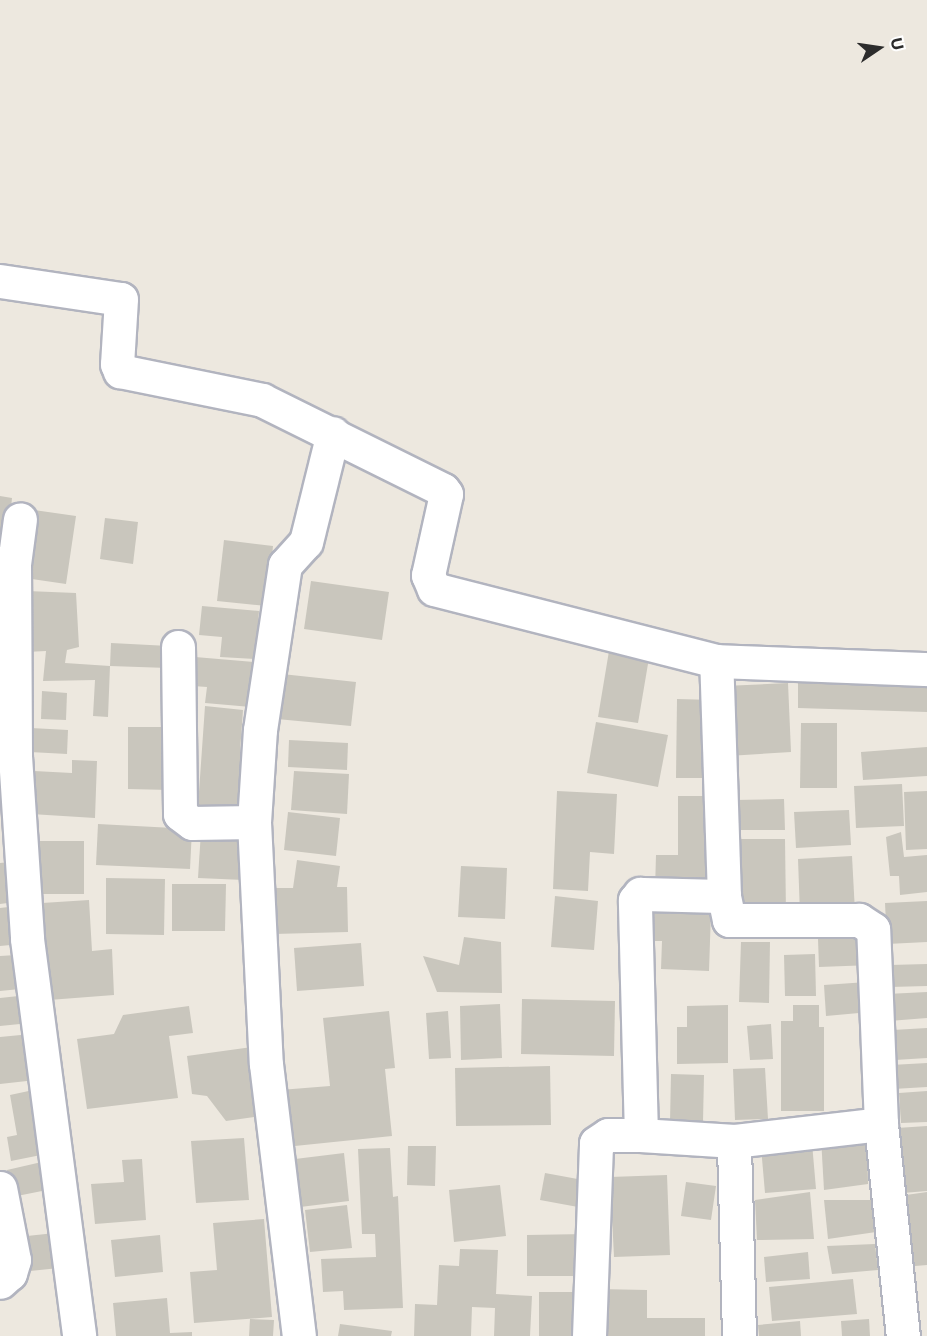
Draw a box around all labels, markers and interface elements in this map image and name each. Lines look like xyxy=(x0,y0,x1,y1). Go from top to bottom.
north arrow xyxy=(849,18,909,78)
text: U xyxy=(886,36,908,52)

